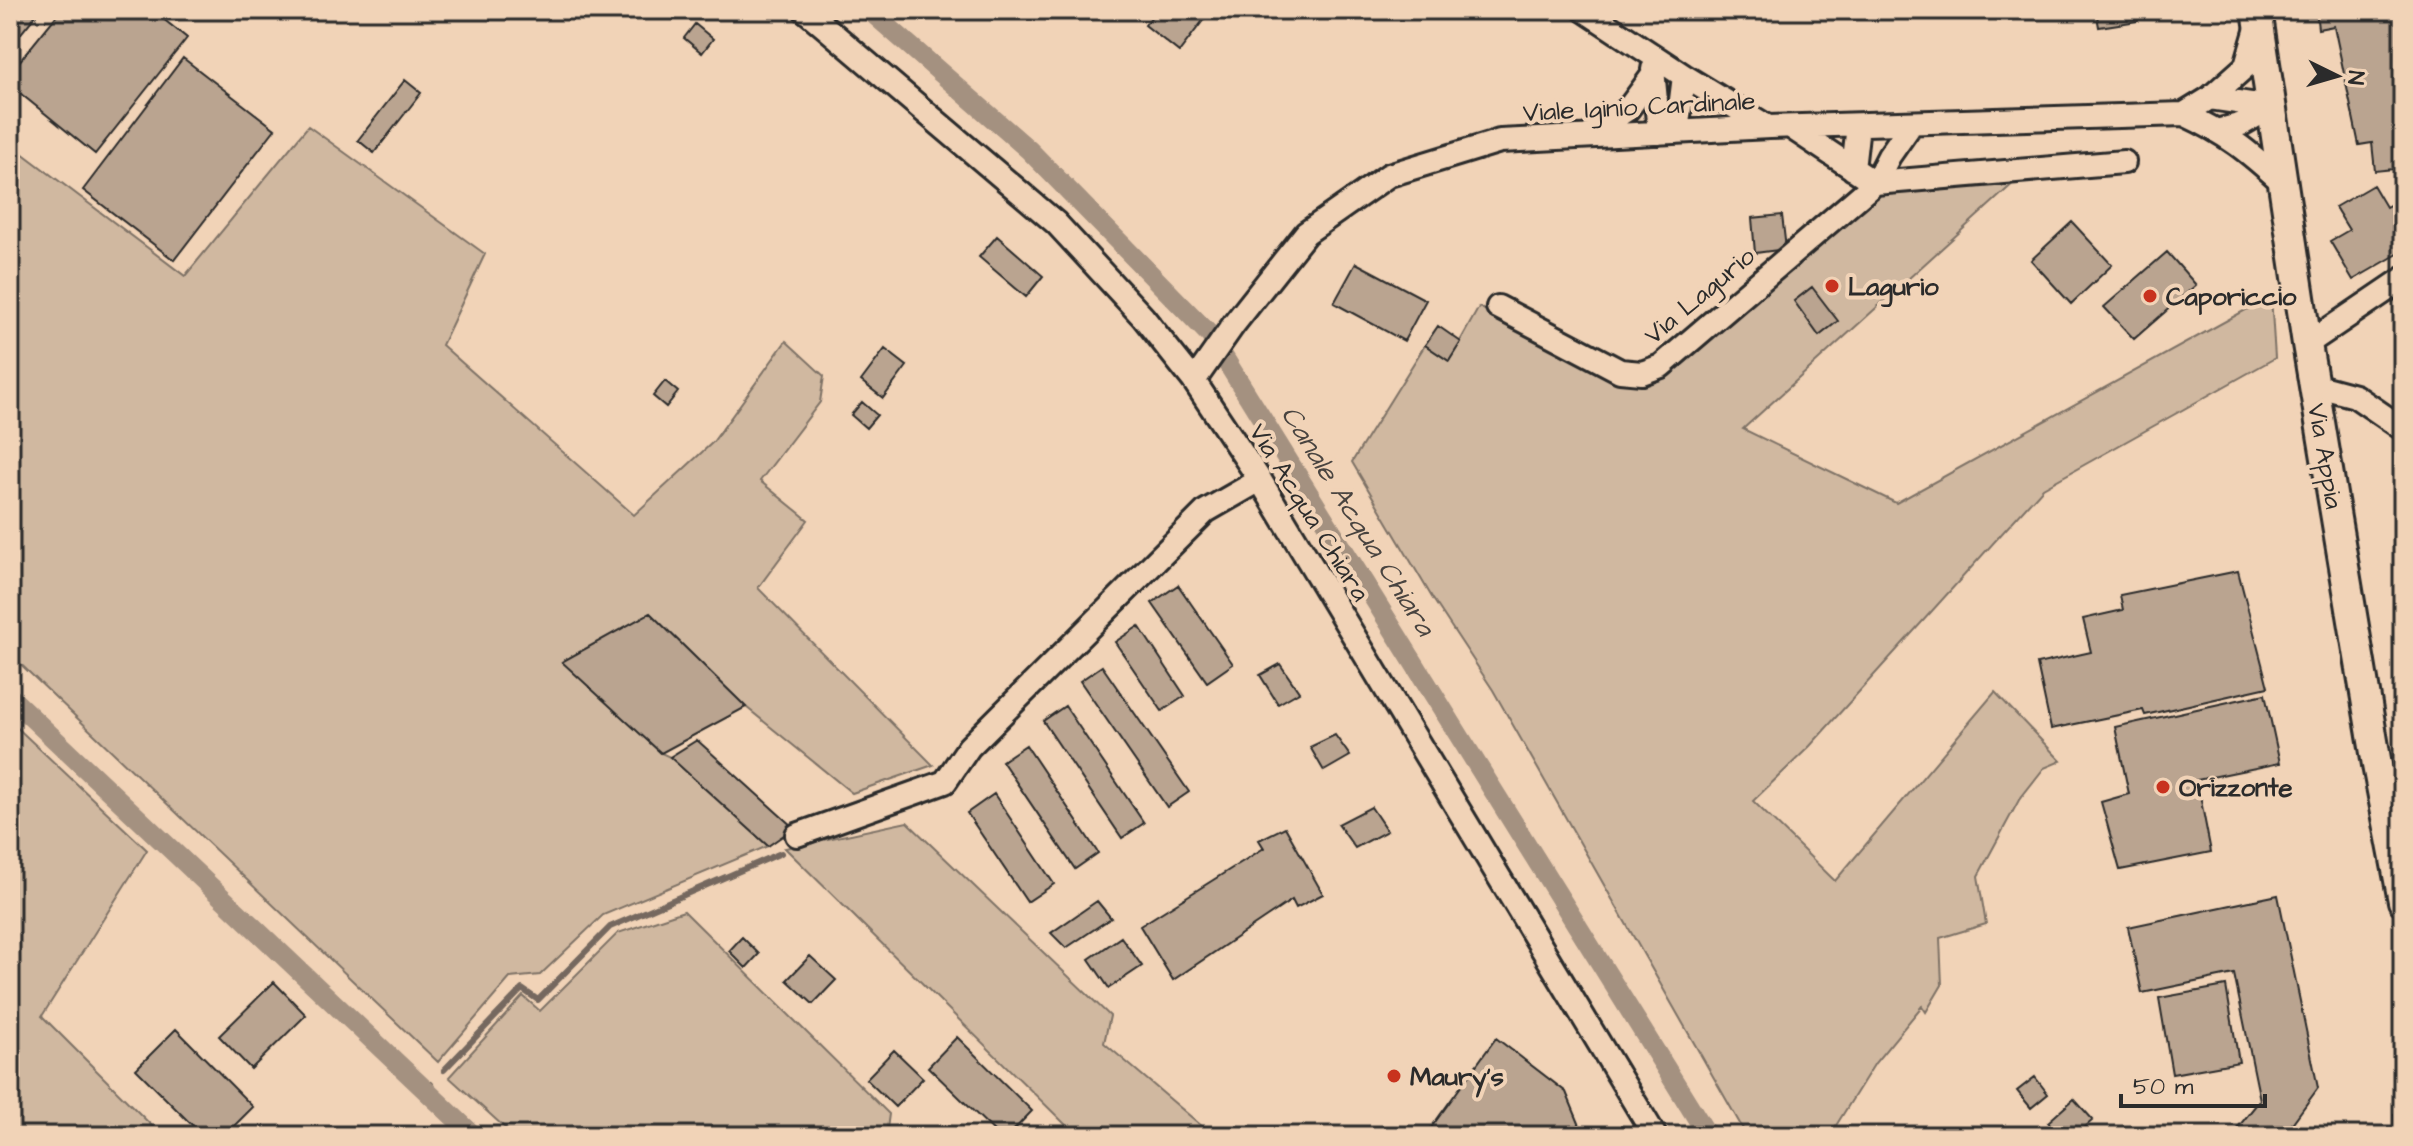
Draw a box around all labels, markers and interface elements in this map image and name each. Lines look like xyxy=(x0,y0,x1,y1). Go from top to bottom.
north arrow xyxy=(2297,36,2377,116)
text: N xyxy=(2339,69,2371,86)
street label: Viale Iginio Cardinale xyxy=(1522,83,1756,133)
street label: Via Lagurio xyxy=(1637,238,1764,354)
place label: Lagurio xyxy=(1848,269,1939,308)
marker: Lagurio xyxy=(1823,277,1841,295)
place label: Caporiccio xyxy=(2166,279,2297,315)
marker: Caporiccio xyxy=(2141,287,2159,305)
water label: Canale Acqua Chiara xyxy=(1271,398,1445,645)
street label: Via Appia xyxy=(2298,401,2352,512)
street label: Via Acqua Chiara xyxy=(1240,417,1378,608)
place label: Orizzonte xyxy=(2179,770,2293,806)
marker: Orizzonte xyxy=(2154,778,2172,796)
scale bar xyxy=(2121,1058,2265,1108)
place label: Maury's xyxy=(1410,1059,1504,1098)
marker: Maury's xyxy=(1385,1067,1403,1085)
text: 50 m xyxy=(2133,1070,2194,1104)

